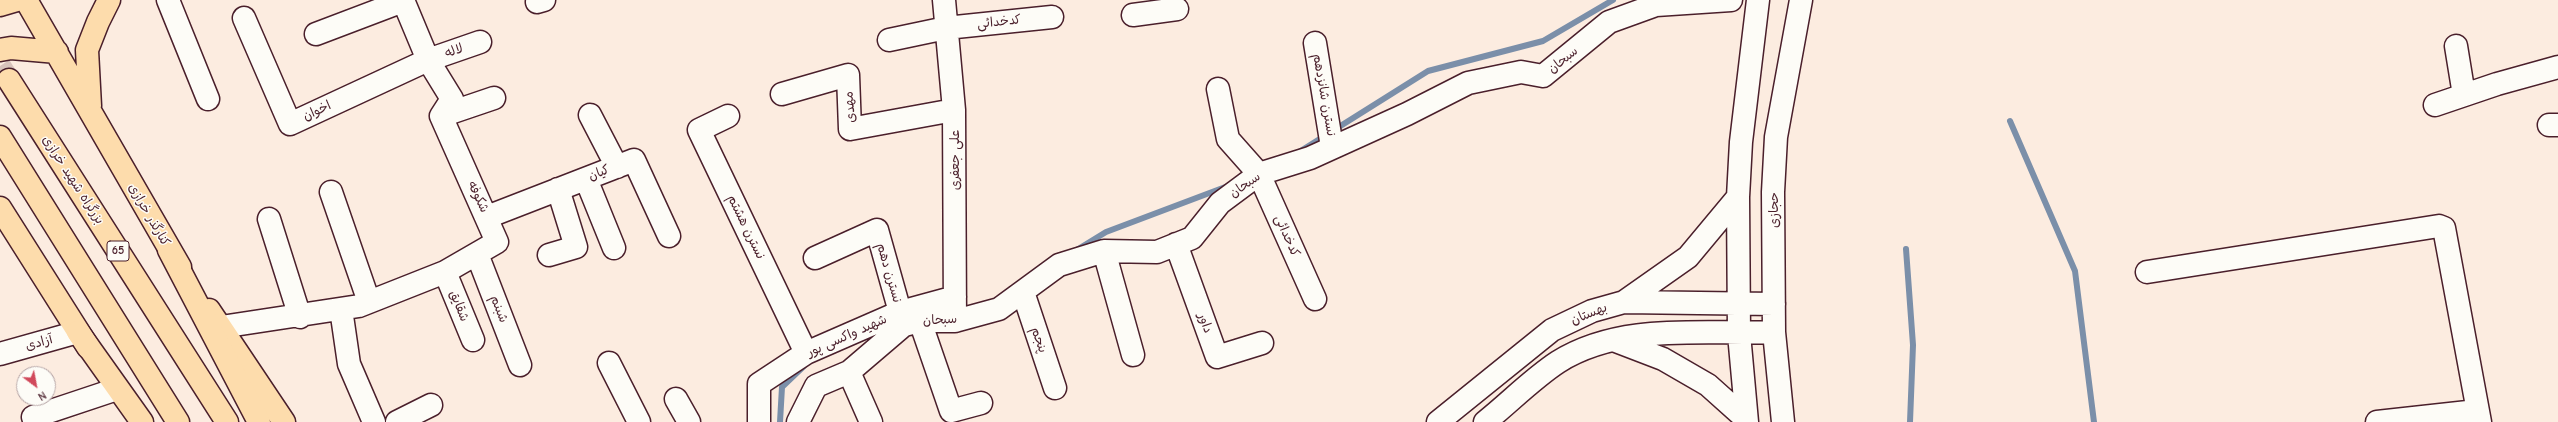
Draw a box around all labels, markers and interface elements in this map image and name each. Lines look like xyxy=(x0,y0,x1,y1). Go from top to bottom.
street label: کدخدائی xyxy=(976,12,1022,32)
street label: لاله xyxy=(443,41,465,61)
street label: سبحان xyxy=(1545,43,1581,77)
street label: نسترن شانزدهم xyxy=(1309,53,1339,137)
street label: مهدی xyxy=(841,91,859,123)
street label: اخوان xyxy=(300,98,334,124)
street label: علی جعفری xyxy=(947,130,963,190)
street label: بزرگراه شهید خرازی xyxy=(39,133,107,227)
street label: کیان xyxy=(586,162,612,184)
street label: سبحان xyxy=(1227,169,1263,201)
street label: شکوفه xyxy=(464,179,492,215)
street label: کنارگذر خرازی xyxy=(125,181,173,249)
street label: نسترن هشتم xyxy=(724,192,768,262)
street label: حجازی xyxy=(1766,192,1782,228)
street label: کدخدائی xyxy=(1271,213,1303,259)
road number: 65 xyxy=(107,241,129,261)
street label: نسترن دهم xyxy=(873,241,905,305)
street label: شقایق xyxy=(446,288,472,324)
street label: شبنم xyxy=(487,293,511,325)
street label: بهستان xyxy=(1568,300,1610,328)
street label: شهید واکسی پور xyxy=(805,311,889,361)
street label: سبحان xyxy=(923,311,957,329)
street label: داور xyxy=(1194,311,1216,335)
street label: پنجم xyxy=(1027,325,1051,355)
street label: آزادی xyxy=(24,332,54,354)
north arrow xyxy=(16,366,56,406)
text: N xyxy=(36,388,49,403)

